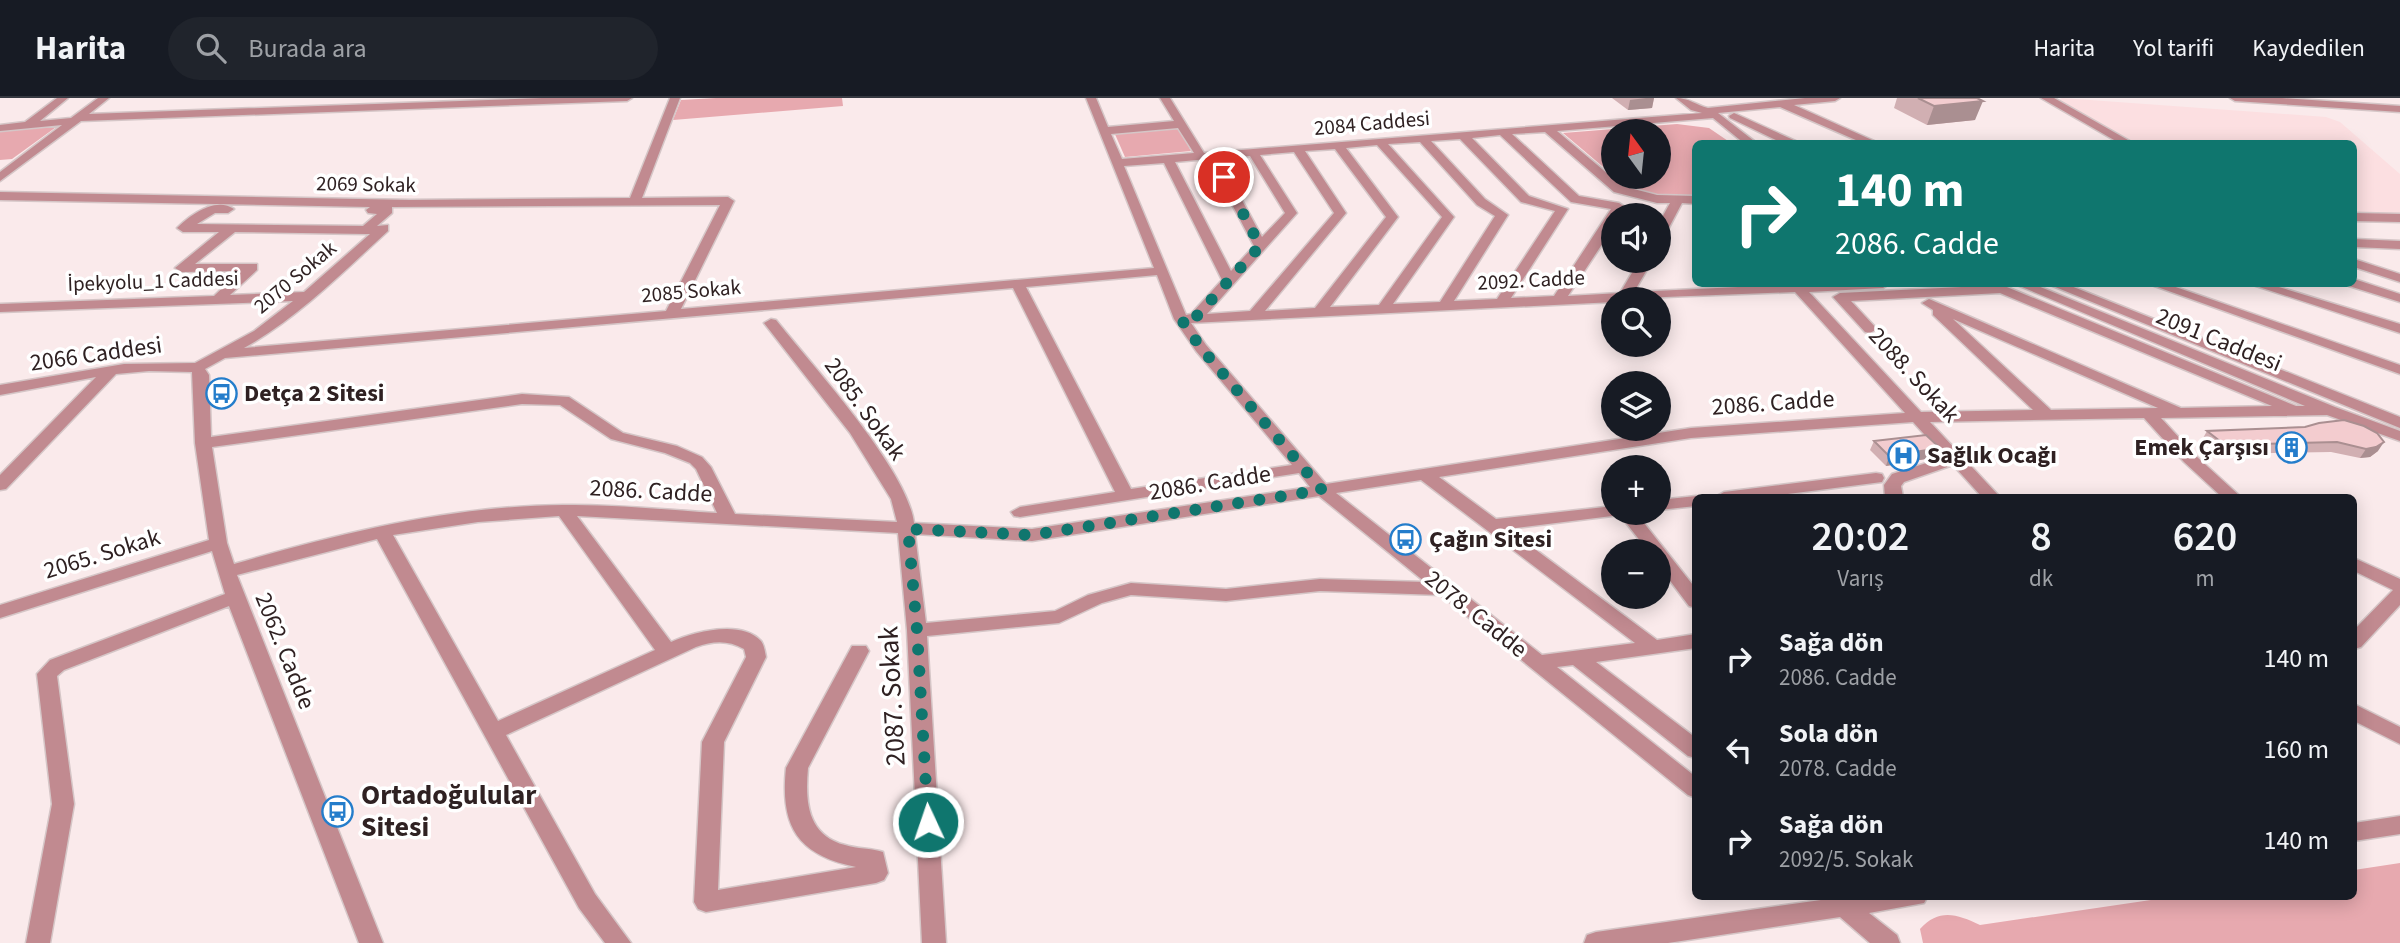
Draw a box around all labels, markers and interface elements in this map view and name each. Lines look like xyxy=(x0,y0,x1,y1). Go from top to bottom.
search box xyxy=(168,17,658,80)
text: Harita xyxy=(35,25,126,72)
icon: search xyxy=(192,29,230,67)
text: Burada ara xyxy=(248,30,367,67)
text: Harita xyxy=(2033,31,2095,66)
text: Yol tarifi xyxy=(2133,31,2214,66)
text: Kaydedilen xyxy=(2252,31,2365,66)
street label: 2084 Caddesi xyxy=(1313,103,1431,143)
north arrow xyxy=(1601,119,1671,189)
map controls xyxy=(1601,119,1671,609)
pin xyxy=(1194,147,1254,207)
text: 140 m xyxy=(1835,156,1964,226)
icon: arrive xyxy=(1205,158,1243,196)
street label: 2069 Sokak xyxy=(316,168,417,200)
icon: right xyxy=(1720,168,1811,259)
button: sound xyxy=(1601,203,1671,273)
text: 2086. Cadde xyxy=(1835,221,1999,267)
street label: 2070 Sokak xyxy=(247,233,343,321)
street label: 2092. Cadde xyxy=(1477,262,1585,298)
street label: İpekyolu_1 Caddesi xyxy=(67,263,239,299)
street label: 2085 Sokak xyxy=(640,272,743,310)
button: search xyxy=(1601,287,1671,357)
street label: 2091 Caddesi xyxy=(2151,299,2287,381)
street label: 2088. Sokak xyxy=(1860,319,1968,431)
street label: 2066 Caddesi xyxy=(28,327,164,381)
street label: 2085. Sokak xyxy=(816,350,914,468)
button: layers xyxy=(1601,371,1671,441)
bus stop icon: Detça 2 Sitesi xyxy=(204,376,238,410)
place label: Detça 2 Sitesi xyxy=(244,376,384,411)
street label: 2086. Cadde xyxy=(1711,381,1835,425)
place label: Emek Çarşısı xyxy=(2134,430,2269,465)
building icon: Emek Çarşısı xyxy=(2275,430,2309,464)
hospital icon: Sağlık Ocağı xyxy=(1887,438,1921,472)
place label: Sağlık Ocağı xyxy=(1927,438,2057,473)
button: + xyxy=(1601,455,1671,525)
street label: 2086. Cadde xyxy=(1147,456,1273,510)
street label: 2086. Cadde xyxy=(589,470,713,512)
text: 20:02 xyxy=(1812,507,1909,567)
text: 8 xyxy=(2030,507,2052,567)
text: 620 xyxy=(2173,507,2237,567)
street label: 2065. Sokak xyxy=(40,520,165,588)
bus stop icon: Çağın Sitesi xyxy=(1389,522,1423,556)
place label: Çağın Sitesi xyxy=(1429,522,1552,557)
button: − xyxy=(1601,539,1671,609)
street label: 2078. Cadde xyxy=(1417,562,1535,666)
text: Varış xyxy=(1837,562,1884,595)
text: dk xyxy=(2029,562,2053,595)
text: m xyxy=(2196,562,2215,595)
street label: 2062. Cadde xyxy=(246,587,324,715)
text: Sağa dön xyxy=(1779,624,1884,661)
street label: 2087. Sokak xyxy=(868,625,916,767)
icon: right xyxy=(1720,640,1758,678)
text: 140 m xyxy=(2263,640,2329,677)
text: 2086. Cadde xyxy=(1779,661,1897,694)
text: Sola dön xyxy=(1779,715,1878,752)
icon: left xyxy=(1720,731,1758,769)
text: 160 m xyxy=(2263,731,2329,768)
text: 2078. Cadde xyxy=(1779,752,1897,785)
place label: Ortadoğulular Sitesi xyxy=(361,775,537,847)
position arrow xyxy=(891,785,965,859)
bus stop icon: Ortadoğulular Sitesi xyxy=(321,794,355,828)
text: Sağa dön xyxy=(1779,806,1884,843)
icon: right xyxy=(1720,822,1758,860)
text: 140 m xyxy=(2263,822,2329,859)
text: 2092/5. Sokak xyxy=(1779,843,1913,876)

